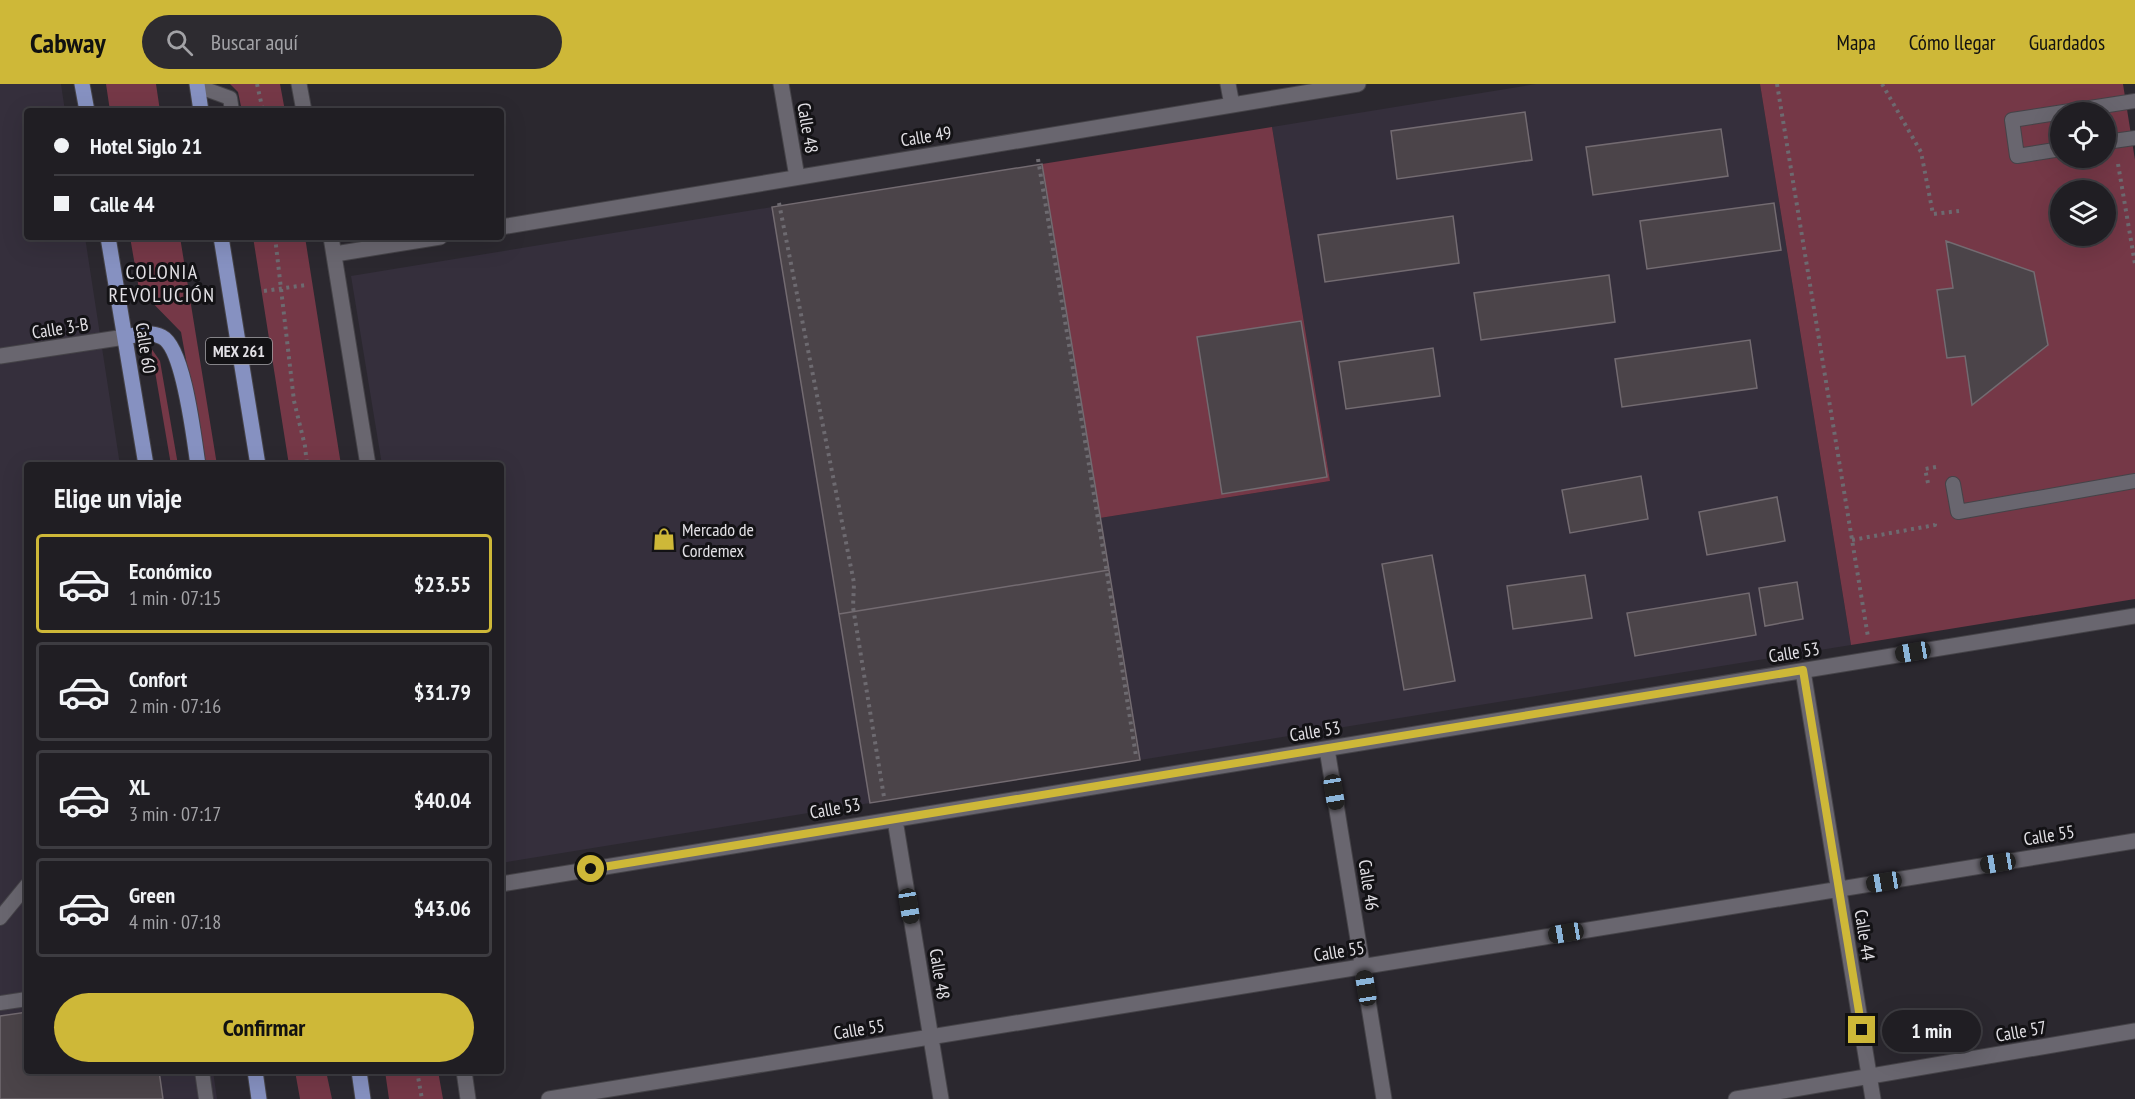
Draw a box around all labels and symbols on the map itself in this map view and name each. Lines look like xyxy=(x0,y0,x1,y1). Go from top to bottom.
street label: Calle 48 xyxy=(792,101,824,155)
street label: Calle 49 xyxy=(899,121,953,151)
district label: COLONIA REVOLUCIÓN xyxy=(108,259,216,308)
street label: Calle 3-B xyxy=(30,312,90,344)
street label: Calle 60 xyxy=(131,321,161,375)
road number: MEX 261 xyxy=(206,338,272,364)
place label: Mercado de Cordemex xyxy=(682,518,754,562)
shop icon: Mercado de Cordemex xyxy=(651,526,677,552)
street label: Calle 53 xyxy=(1767,637,1821,667)
car xyxy=(1894,640,1932,664)
street label: Calle 53 xyxy=(1288,716,1342,746)
car xyxy=(1322,773,1346,811)
street label: Calle 53 xyxy=(808,792,862,824)
street label: Calle 55 xyxy=(2022,820,2076,850)
car xyxy=(1979,851,2017,875)
route start xyxy=(577,855,604,882)
street label: Calle 46 xyxy=(1354,858,1384,912)
car xyxy=(1865,870,1903,894)
car xyxy=(897,887,921,925)
street label: Calle 44 xyxy=(1850,908,1880,962)
car xyxy=(1547,921,1585,945)
street label: Calle 55 xyxy=(1312,936,1366,966)
street label: Calle 48 xyxy=(925,947,955,1001)
car xyxy=(1354,969,1378,1007)
callout: 1 min xyxy=(1883,1009,1982,1051)
street label: Calle 55 xyxy=(832,1014,886,1044)
street label: Calle 57 xyxy=(1994,1015,2048,1047)
route end xyxy=(1848,1016,1875,1043)

